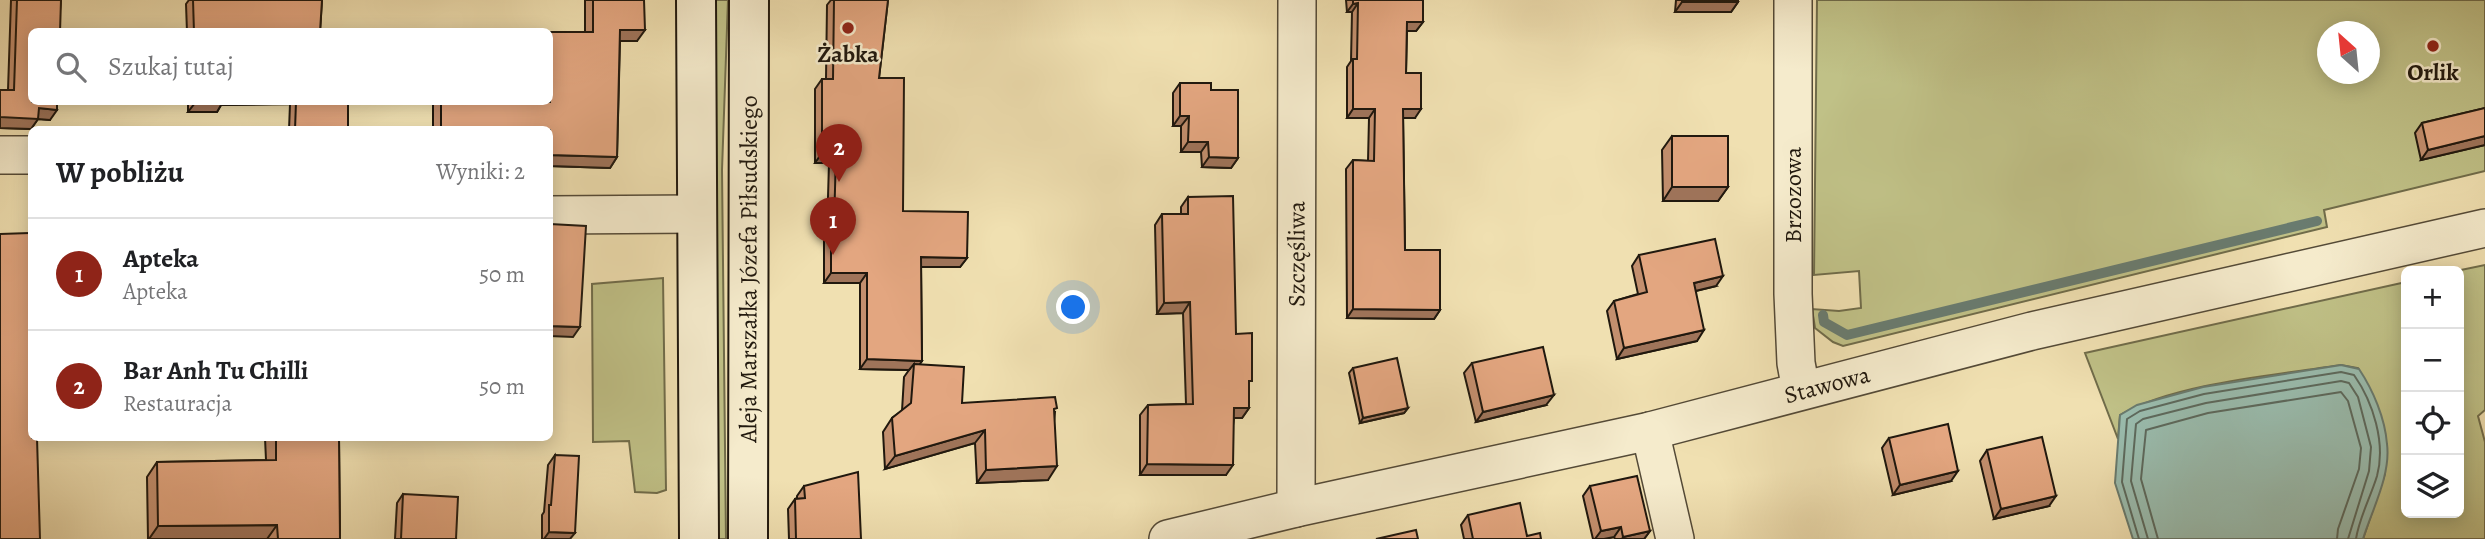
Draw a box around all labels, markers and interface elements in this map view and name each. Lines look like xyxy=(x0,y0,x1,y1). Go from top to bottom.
marker: Żabka xyxy=(840,20,856,36)
north arrow xyxy=(2317,21,2380,84)
search box xyxy=(28,28,553,105)
place label: Żabka xyxy=(817,38,879,70)
marker: Orlik xyxy=(2425,38,2441,54)
icon: search xyxy=(52,48,90,86)
text: Szukaj tutaj xyxy=(108,49,234,84)
place label: Orlik xyxy=(2407,56,2459,88)
street label: Aleja Marszałka Józefa Piłsudskiego xyxy=(732,95,765,444)
pin: 2 xyxy=(816,124,862,182)
street label: Brzozowa xyxy=(1777,146,1809,243)
text: W pobliżu xyxy=(56,152,184,192)
text: Wyniki: 2 xyxy=(436,156,525,187)
pin: 1 xyxy=(810,197,856,255)
street label: Szczęśliwa xyxy=(1280,200,1313,307)
text: Apteka xyxy=(123,241,199,276)
text: 1 xyxy=(75,259,83,290)
text: 50 m xyxy=(479,259,525,290)
map controls xyxy=(2401,266,2464,518)
button: + xyxy=(2401,266,2464,329)
text: Apteka xyxy=(123,276,188,307)
your location xyxy=(1056,290,1090,324)
button: − xyxy=(2401,329,2464,392)
text: Bar Anh Tu Chilli xyxy=(123,353,308,388)
street label: Stawowa xyxy=(1781,358,1874,411)
text: 2 xyxy=(73,371,85,402)
text: 50 m xyxy=(479,371,525,402)
text: Restauracja xyxy=(123,388,232,419)
button: locate xyxy=(2401,392,2464,455)
button: layers xyxy=(2401,455,2464,518)

